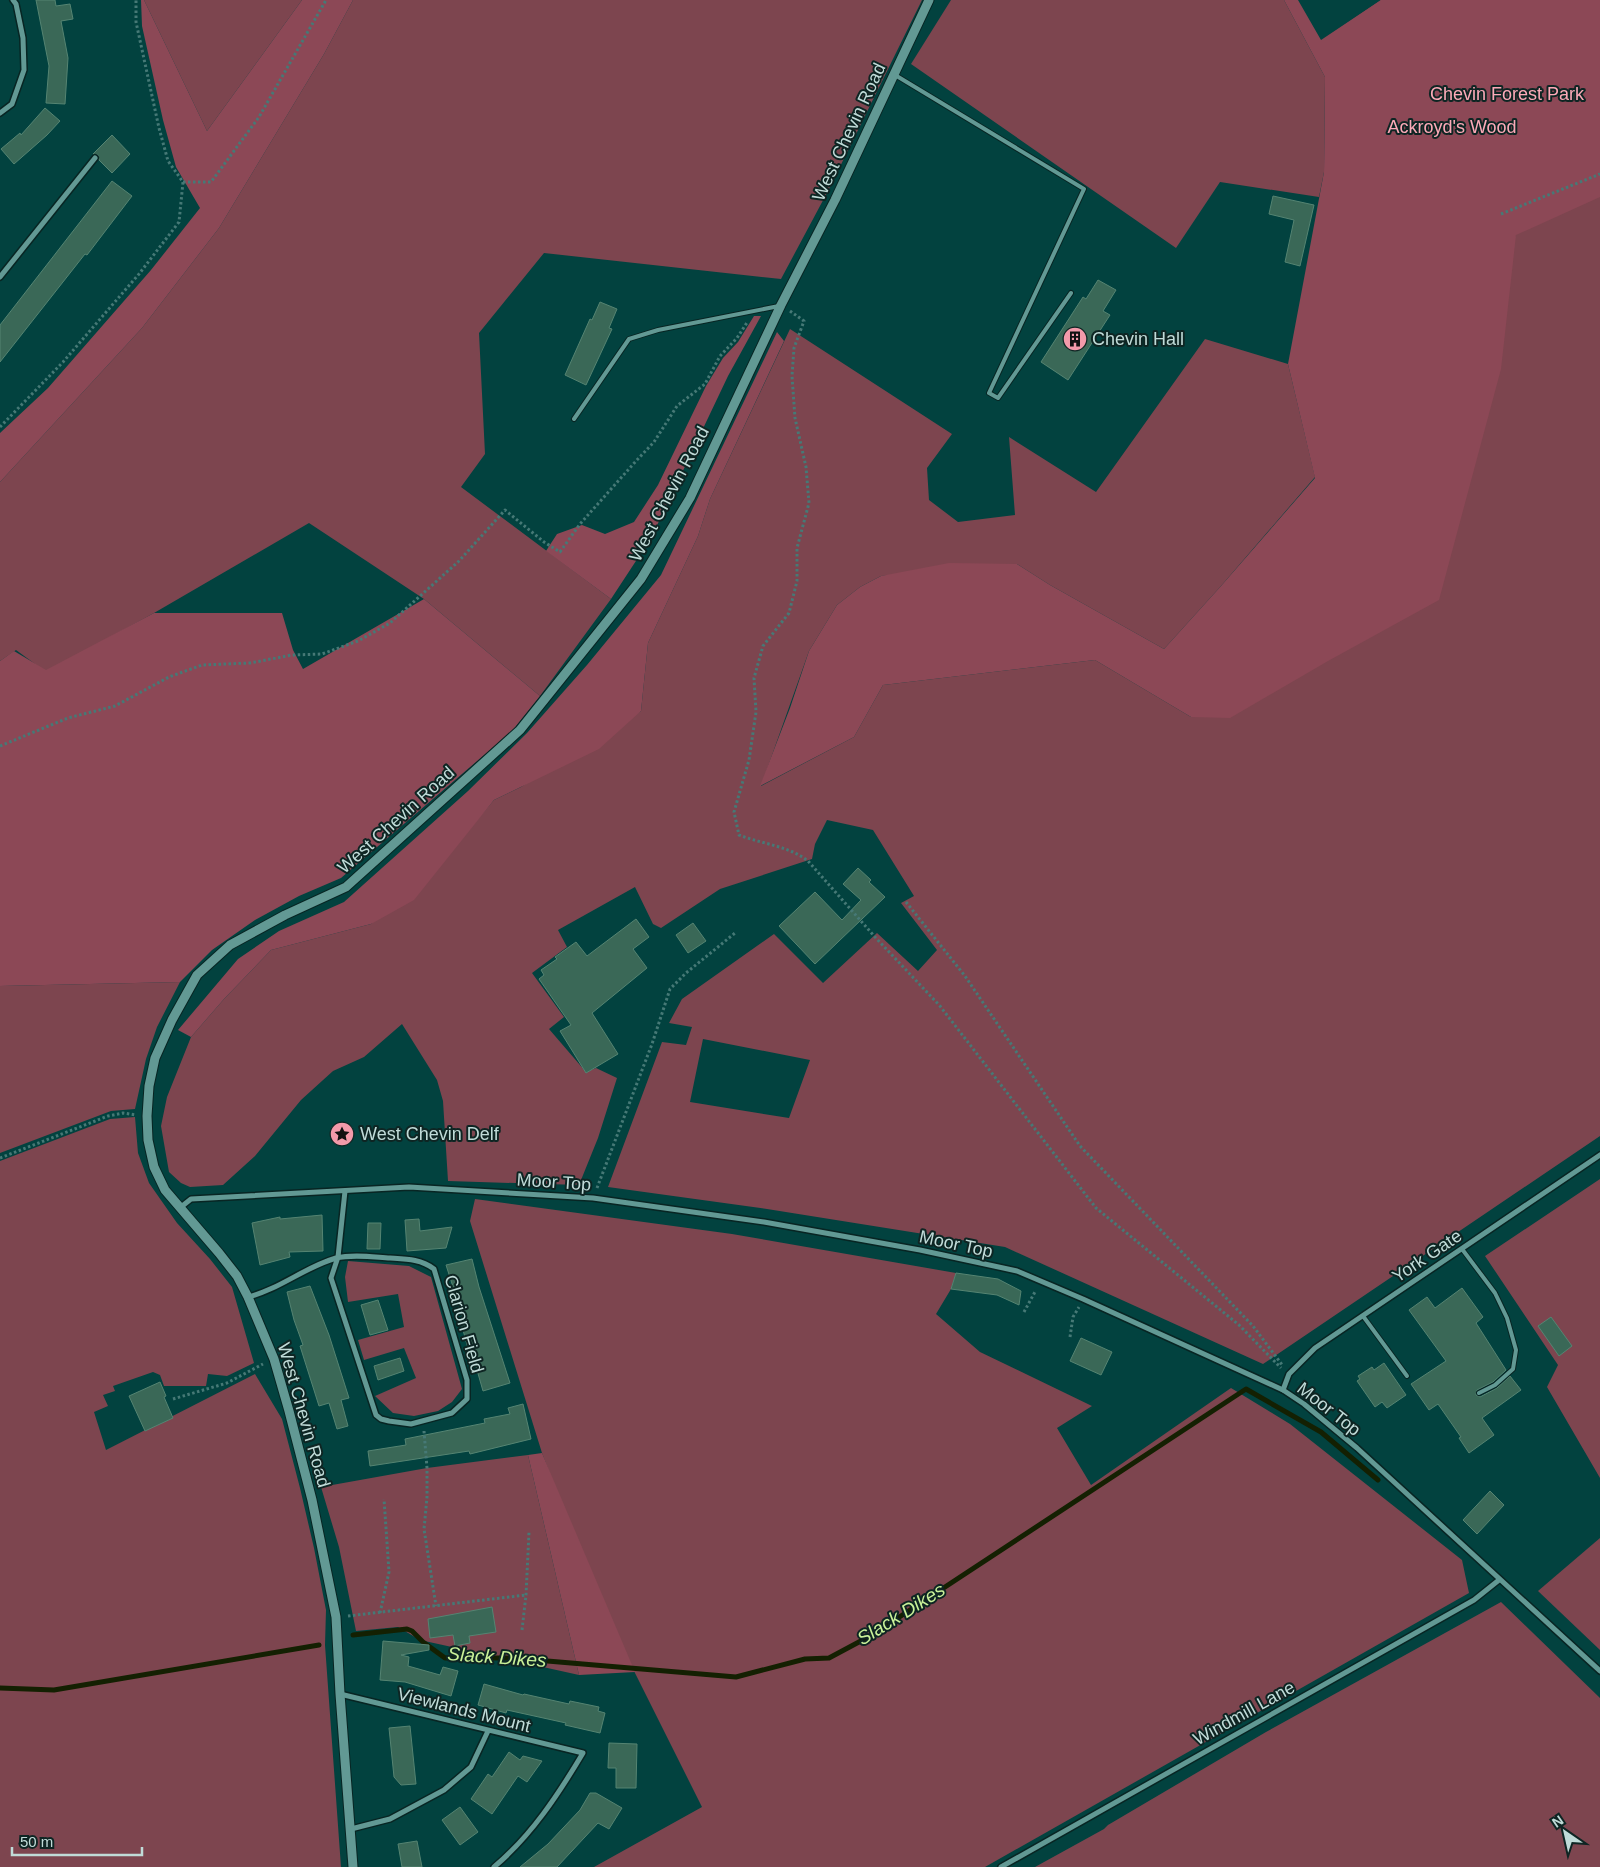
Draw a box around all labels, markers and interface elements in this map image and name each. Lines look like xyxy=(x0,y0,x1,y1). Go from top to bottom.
street label: West Chevin Road xyxy=(808,60,890,204)
park label: Chevin Forest Park xyxy=(1430,84,1585,104)
park label: Ackroyd's Wood xyxy=(1387,117,1517,137)
building icon: Chevin Hall xyxy=(1062,326,1088,352)
place label: Chevin Hall xyxy=(1092,329,1184,349)
street label: West Chevin Road xyxy=(625,423,713,565)
street label: West Chevin Road xyxy=(334,762,458,878)
place icon: West Chevin Delf xyxy=(329,1121,355,1147)
place label: West Chevin Delf xyxy=(360,1124,500,1144)
street label: Moor Top xyxy=(516,1169,592,1195)
street label: Moor Top xyxy=(917,1226,995,1262)
street label: York Gate xyxy=(1388,1226,1466,1286)
street label: Clarion Field xyxy=(440,1273,488,1375)
street label: West Chevin Road xyxy=(274,1340,334,1490)
street label: Moor Top xyxy=(1293,1378,1365,1440)
water label: Slack Dikes xyxy=(853,1579,949,1649)
water label: Slack Dikes xyxy=(447,1643,548,1671)
street label: Windmill Lane xyxy=(1190,1677,1298,1749)
street label: Viewlands Mount xyxy=(395,1684,533,1736)
north arrow xyxy=(1540,1807,1590,1857)
text: N xyxy=(1549,1812,1566,1831)
scale bar xyxy=(12,1824,142,1856)
text: 50 m xyxy=(20,1833,53,1850)

